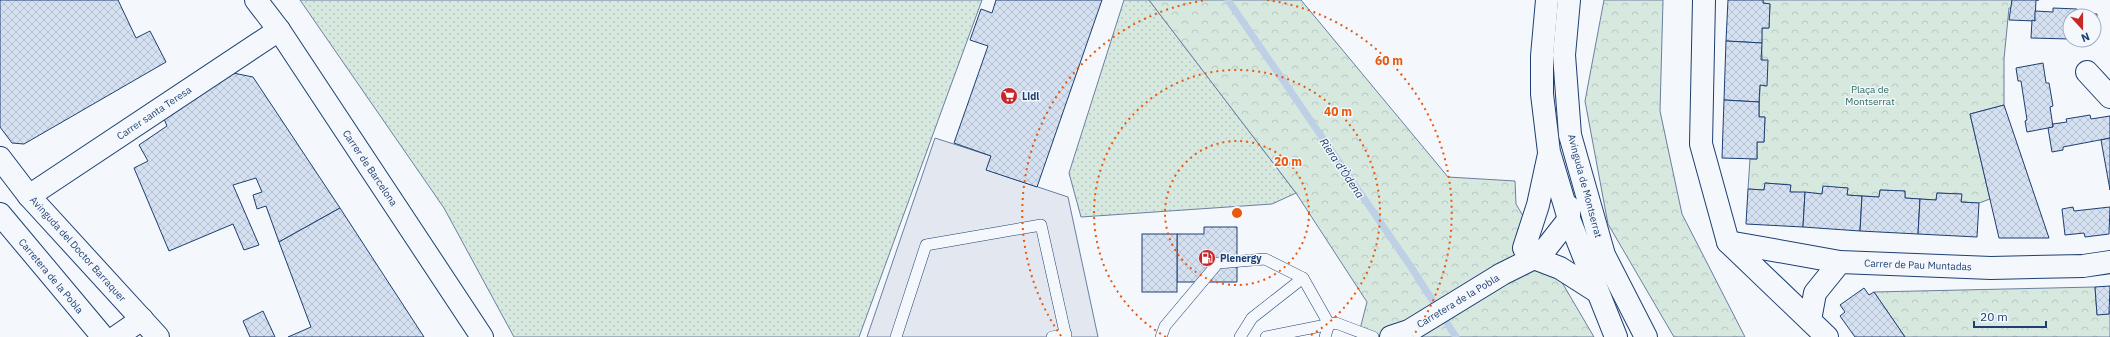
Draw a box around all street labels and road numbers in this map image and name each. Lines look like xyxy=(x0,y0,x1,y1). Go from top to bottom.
street label: Carrer santa Teresa xyxy=(114,83,194,143)
street label: Carrer de Barcelona xyxy=(340,127,401,209)
street label: Avinguda de Montserrat xyxy=(1565,133,1605,240)
street label: Avinguda del Doctor Barraquer xyxy=(27,193,129,305)
street label: Carretera de la Pobla xyxy=(16,236,87,317)
street label: Carrer de Pau Muntadas xyxy=(1864,257,1972,273)
street label: Carretera de la Pobla xyxy=(1414,271,1502,331)

